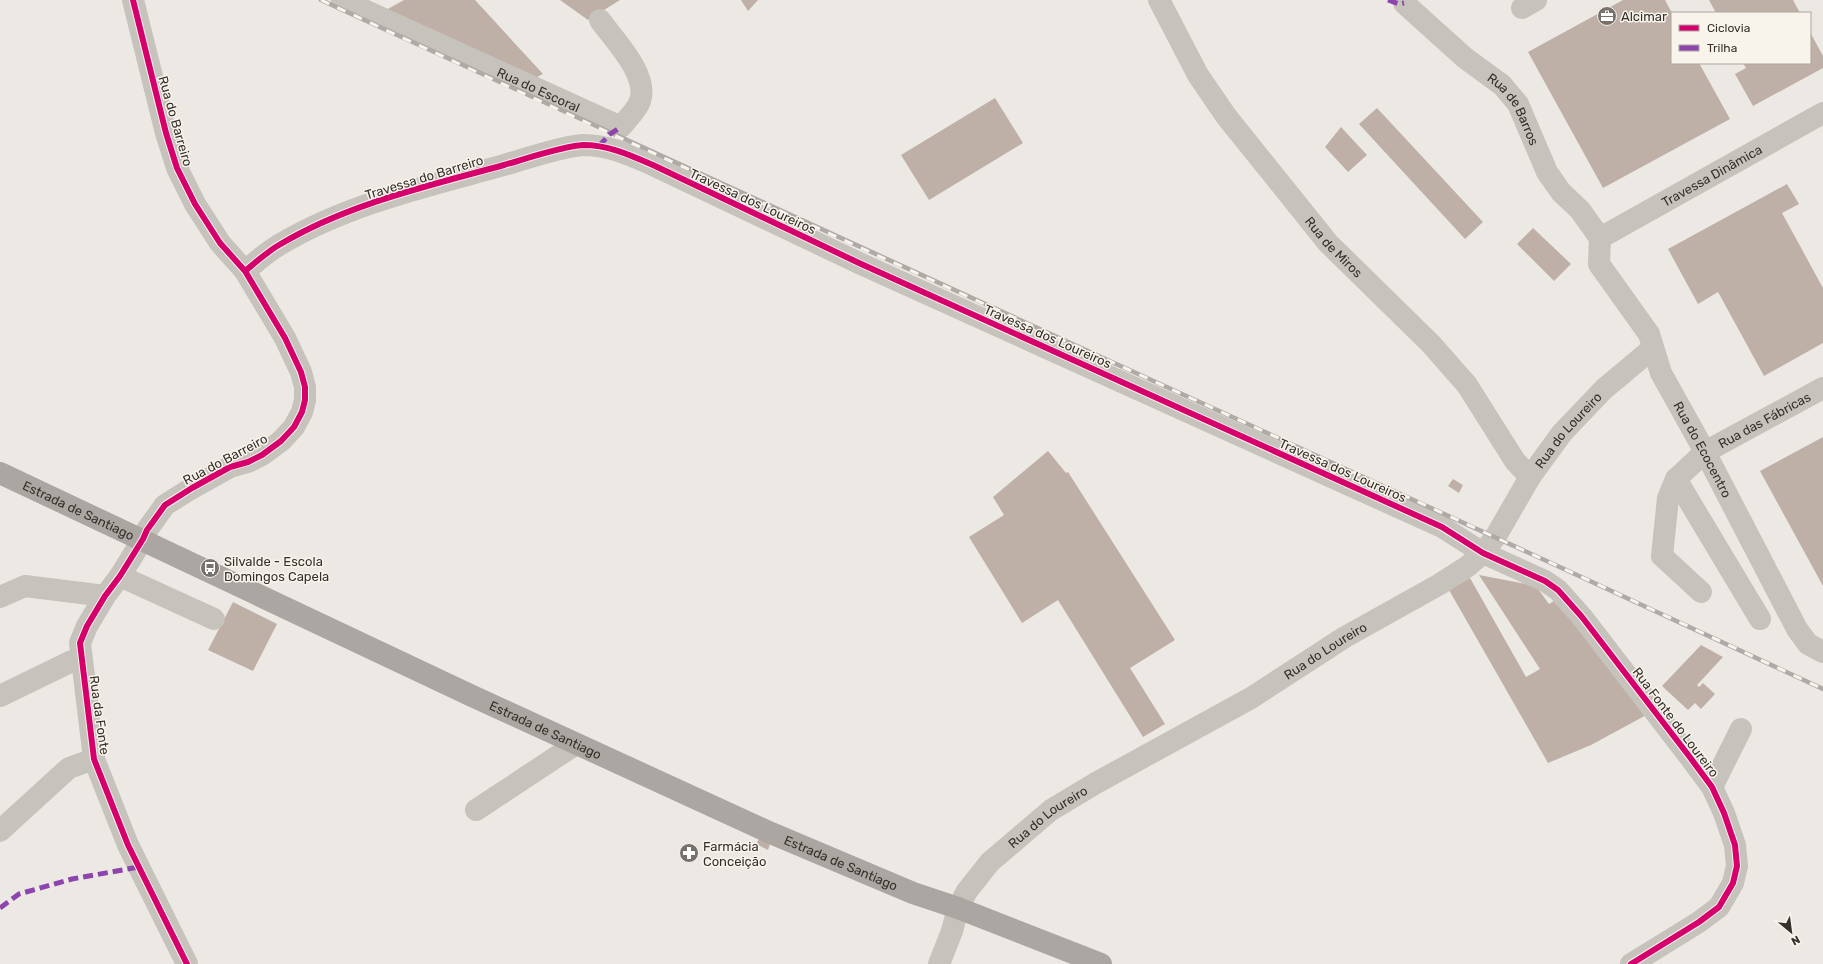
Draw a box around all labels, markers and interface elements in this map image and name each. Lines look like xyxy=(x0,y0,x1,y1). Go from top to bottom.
office icon: Alcimar xyxy=(1596,5,1618,27)
place label: Alcimar xyxy=(1621,9,1667,24)
legend xyxy=(1671,12,1811,64)
text: Ciclovia xyxy=(1707,21,1750,35)
text: Trilha xyxy=(1707,41,1737,55)
street label: Rua do Escoral xyxy=(495,65,582,115)
street label: Rua de Barros xyxy=(1484,70,1542,148)
street label: Rua do Barreiro xyxy=(155,74,196,168)
street label: Travessa Dinâmica xyxy=(1659,142,1765,210)
street label: Travessa do Barreiro xyxy=(363,152,485,203)
street label: Travessa dos Loureiros xyxy=(687,166,819,238)
street label: Rua de Miros xyxy=(1302,214,1366,281)
street label: Travessa dos Loureiros xyxy=(982,302,1114,371)
street label: Rua do Loureiro xyxy=(1532,389,1605,471)
street label: Rua das Fábricas xyxy=(1716,389,1814,451)
street label: Rua do Ecocentro xyxy=(1670,399,1734,500)
street label: Rua do Barreiro xyxy=(180,431,270,488)
street label: Travessa dos Loureiros xyxy=(1277,436,1409,505)
street label: Estrada de Santiago xyxy=(20,478,137,543)
place label: Silvalde - Escola Domingos Capela xyxy=(224,554,329,585)
bus stop icon: Silvalde - Escola Domingos Capela xyxy=(199,557,221,579)
street label: Rua do Loureiro xyxy=(1281,619,1370,683)
street label: Rua Fonte do Loureiro xyxy=(1629,665,1722,780)
street label: Rua da Fonte xyxy=(87,674,112,756)
street label: Estrada de Santiago xyxy=(487,698,604,762)
street label: Rua do Loureiro xyxy=(1005,783,1090,851)
street label: Estrada de Santiago xyxy=(782,832,900,894)
place label: Farmácia Conceição xyxy=(703,839,766,869)
pharmacy icon: Farmácia Conceição xyxy=(678,842,700,864)
north arrow xyxy=(1771,912,1811,952)
text: N xyxy=(1789,933,1802,948)

